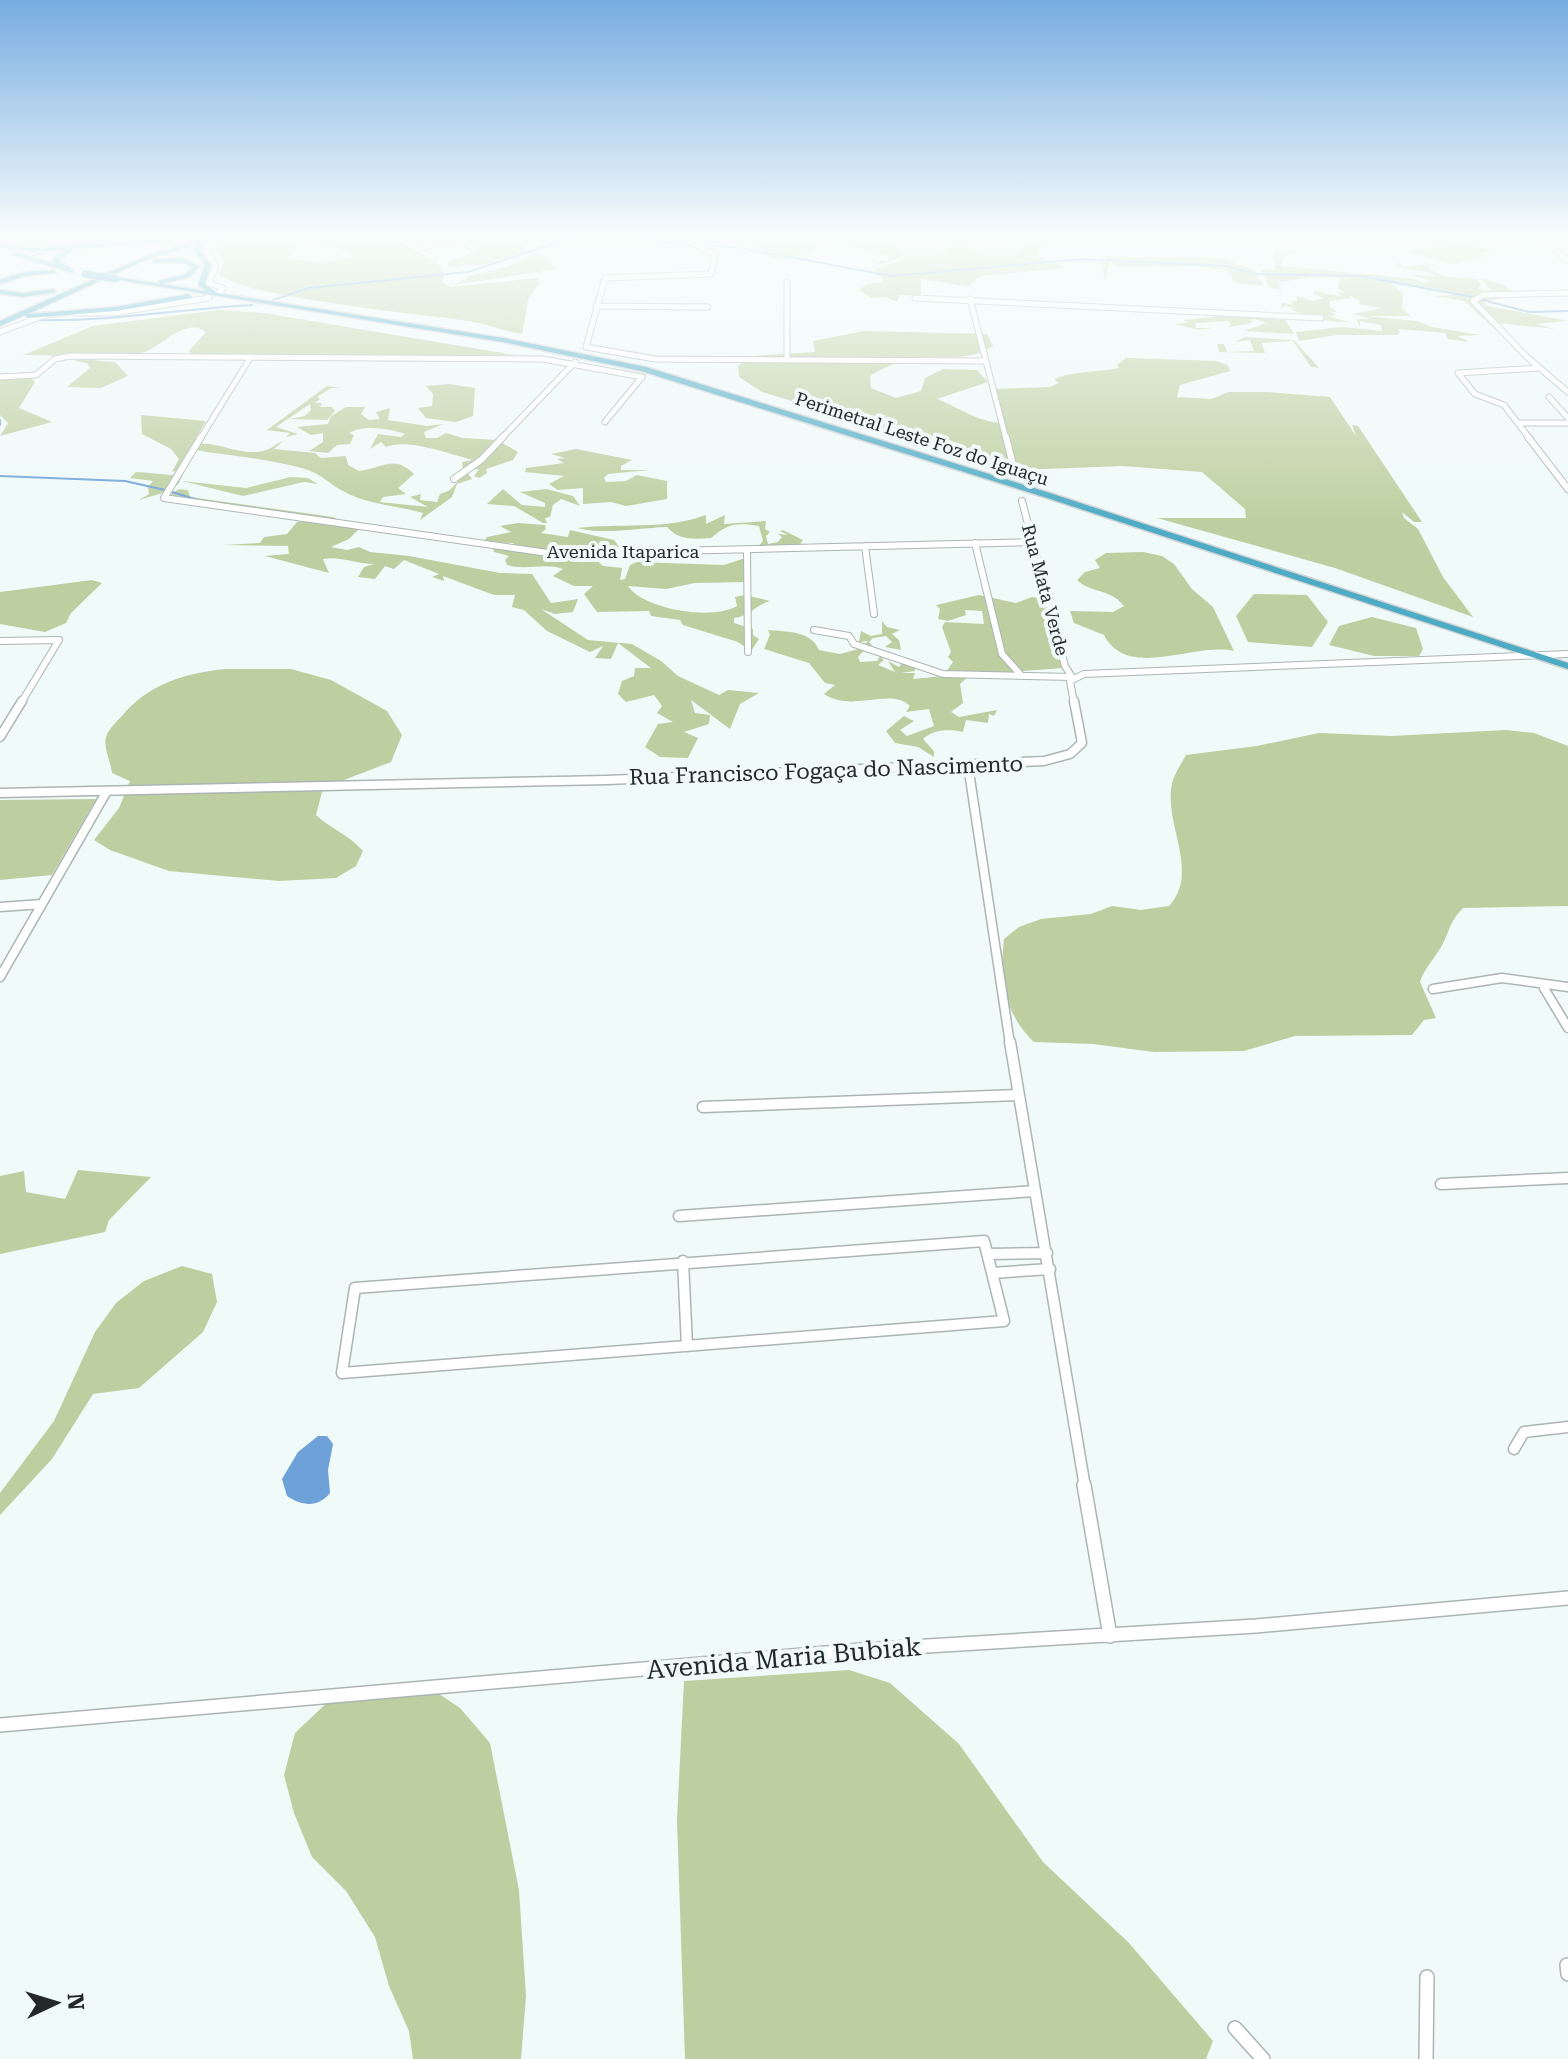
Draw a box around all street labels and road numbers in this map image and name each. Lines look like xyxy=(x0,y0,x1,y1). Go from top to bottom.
street label: Perimetral Leste Foz do Iguaçu xyxy=(793,388,1052,489)
street label: Rua Mata Verde xyxy=(1018,522,1073,658)
street label: Avenida Itaparica xyxy=(547,541,700,562)
street label: Rua Francisco Fogaça do Nascimento xyxy=(629,751,1023,790)
street label: Avenida Maria Bubiak xyxy=(645,1631,923,1685)

